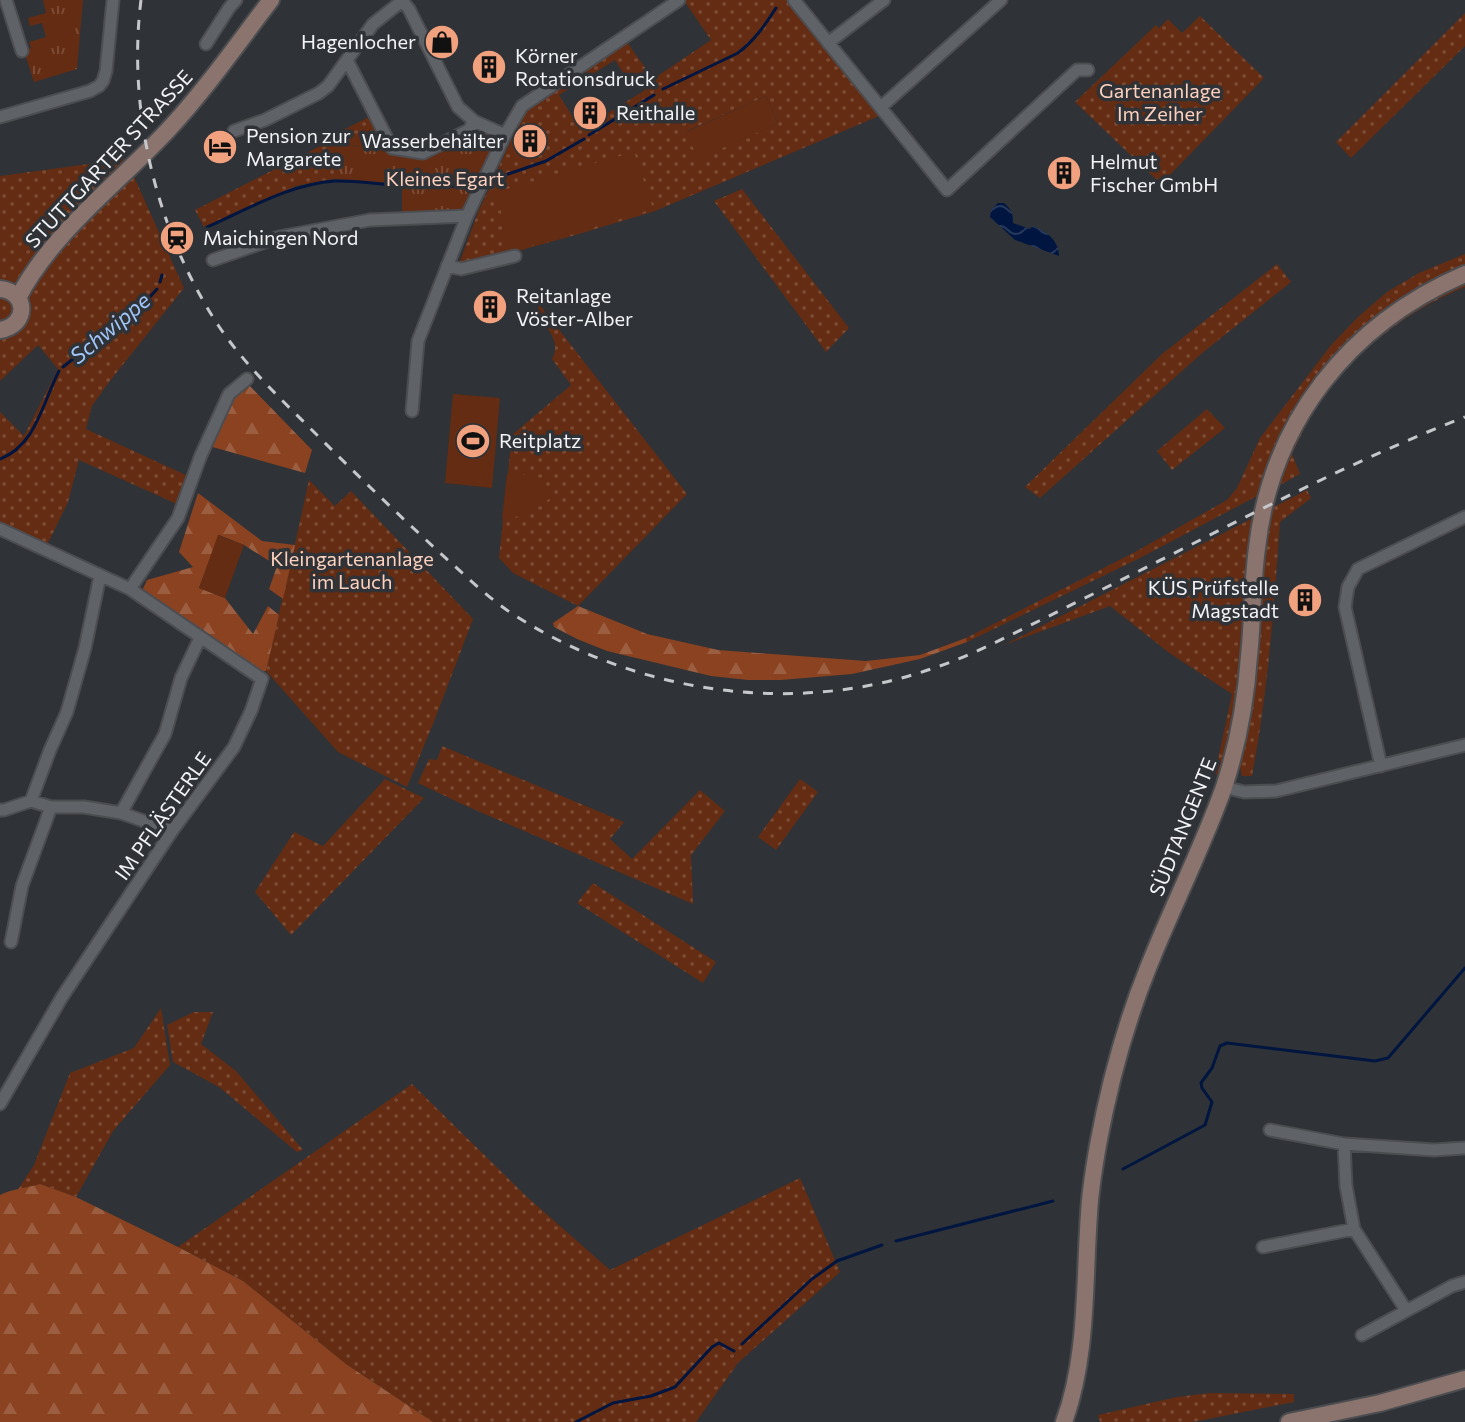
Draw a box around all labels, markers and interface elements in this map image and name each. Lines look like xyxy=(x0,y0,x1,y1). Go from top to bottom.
shop icon: Hagenlocher xyxy=(423,23,461,61)
place label: Hagenlocher xyxy=(301,29,416,53)
place label: Körner Rotationsdruck xyxy=(515,43,656,90)
building icon: Körner Rotationsdruck xyxy=(470,48,508,86)
street label: STUTTGARTER STRASSE xyxy=(20,65,197,252)
park label: Gartenanlage Im Zeiher xyxy=(1099,78,1221,125)
building icon: Reithalle xyxy=(571,94,609,132)
place label: Reithalle xyxy=(616,100,695,124)
building icon: Wasserbehälter xyxy=(511,122,549,160)
place label: Pension zur Margarete xyxy=(246,123,351,170)
hotel icon: Pension zur Margarete xyxy=(201,128,239,166)
place label: Wasserbehälter xyxy=(362,128,504,152)
place label: Helmut Fischer GmbH xyxy=(1090,149,1218,196)
building icon: Helmut Fischer GmbH xyxy=(1045,154,1083,192)
park label: Kleines Egart xyxy=(386,166,504,190)
station icon: Maichingen Nord xyxy=(158,219,196,257)
place label: Maichingen Nord xyxy=(203,225,358,249)
place label: Reitanlage Vöster-Alber xyxy=(516,283,633,330)
water label: Schwippe xyxy=(64,286,156,369)
building icon: Reitanlage Vöster-Alber xyxy=(471,288,509,326)
sports icon: Reitplatz xyxy=(454,422,492,460)
place label: Reitplatz xyxy=(499,428,581,452)
park label: Kleingartenanlage im Lauch xyxy=(270,546,434,593)
place label: KÜS Prüfstelle Magstadt xyxy=(1148,575,1279,622)
building icon: KÜS Prüfstelle Magstadt xyxy=(1286,581,1324,619)
street label: IM PFLÄSTERLE xyxy=(109,747,215,884)
street label: SÜDTANGENTE xyxy=(1143,754,1221,899)

